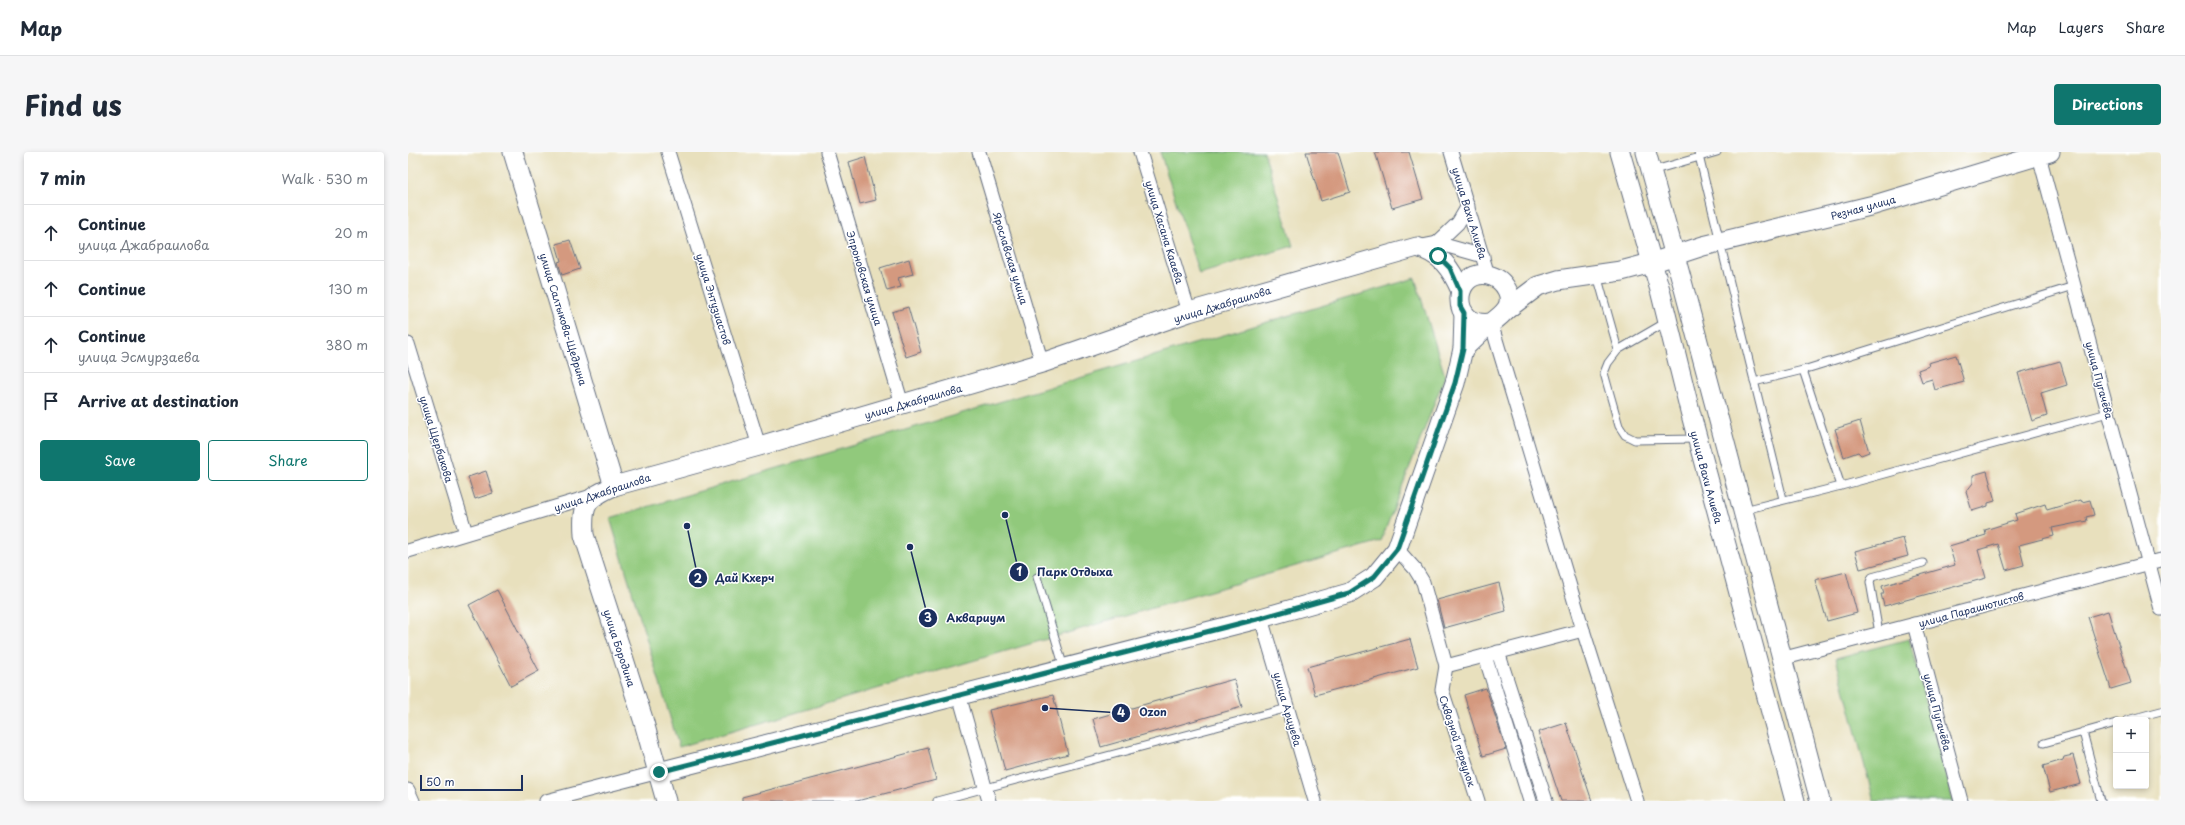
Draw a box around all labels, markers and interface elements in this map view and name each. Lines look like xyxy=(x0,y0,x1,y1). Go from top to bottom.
text: Map xyxy=(20,14,62,42)
text: Map xyxy=(2007,17,2037,38)
text: Layers xyxy=(2059,17,2104,38)
text: Share xyxy=(2126,17,2165,38)
text: Find us xyxy=(24,83,122,126)
button: Directions xyxy=(2054,84,2161,125)
text: 7 min xyxy=(40,165,86,191)
street label: улица Вахи Алиева xyxy=(1449,165,1491,262)
text: Walk · 530 m xyxy=(281,169,368,188)
street label: улица Хасана Кааева xyxy=(1142,178,1188,286)
street label: Резная улица xyxy=(1829,191,1898,223)
street label: Ярославская улица xyxy=(989,209,1032,307)
text: Continue xyxy=(78,212,146,235)
icon: ahead xyxy=(40,222,62,244)
text: 20 m xyxy=(334,223,368,242)
street label: Эпроновская улица xyxy=(843,229,887,328)
text: улица Джабраилова xyxy=(78,235,209,254)
route start xyxy=(1429,247,1447,265)
street label: улица Салтыкова-Щедрина xyxy=(537,251,592,388)
street label: улица Энтузиастов xyxy=(693,251,735,347)
text: Continue xyxy=(78,277,146,300)
icon: ahead xyxy=(40,278,62,300)
text: 130 m xyxy=(329,279,368,298)
street label: улица Джабраилова xyxy=(1172,282,1273,326)
text: Continue xyxy=(78,324,146,347)
icon: ahead xyxy=(40,334,62,356)
text: 380 m xyxy=(325,335,368,354)
street label: улица Пугачёва xyxy=(2081,340,2118,421)
text: улица Эсмурзаева xyxy=(78,347,200,366)
street label: улица Джабраилова xyxy=(862,380,964,422)
text: Arrive at destination xyxy=(78,389,239,412)
icon: arrive xyxy=(40,390,62,412)
street label: улица Щербакова xyxy=(417,394,458,485)
street label: улица Вахи Алиева xyxy=(1687,429,1727,526)
button: Save xyxy=(40,440,200,481)
button: Share xyxy=(208,440,368,481)
street label: улица Джабраилова xyxy=(552,469,653,515)
callout: Парк Отдыха xyxy=(1009,561,1121,584)
text: 1 xyxy=(1016,562,1022,580)
text: Парк Отдыха xyxy=(1037,563,1113,580)
callout: Дай Кхерч xyxy=(688,567,783,590)
text: 2 xyxy=(694,569,703,587)
text: Дай Кхерч xyxy=(715,569,774,586)
street label: улица Парашютистов xyxy=(1917,588,2026,630)
street label: улица Бородина xyxy=(600,607,640,689)
callout: Аквариум xyxy=(918,607,1013,630)
text: 3 xyxy=(924,608,932,626)
text: Аквариум xyxy=(947,609,1005,626)
street label: улица Арцуева xyxy=(1269,670,1306,749)
street label: улица Пугачёва xyxy=(1919,672,1956,753)
street label: Сквозной переулок xyxy=(1435,693,1480,789)
callout: Ozon xyxy=(1111,701,1175,724)
text: 4 xyxy=(1117,703,1125,721)
text: Ozon xyxy=(1139,703,1167,720)
map controls xyxy=(2113,717,2149,789)
button: + xyxy=(2113,717,2149,753)
button: − xyxy=(2113,753,2149,789)
route end xyxy=(650,763,668,781)
scale bar xyxy=(420,773,523,792)
text: 50 m xyxy=(426,773,455,790)

